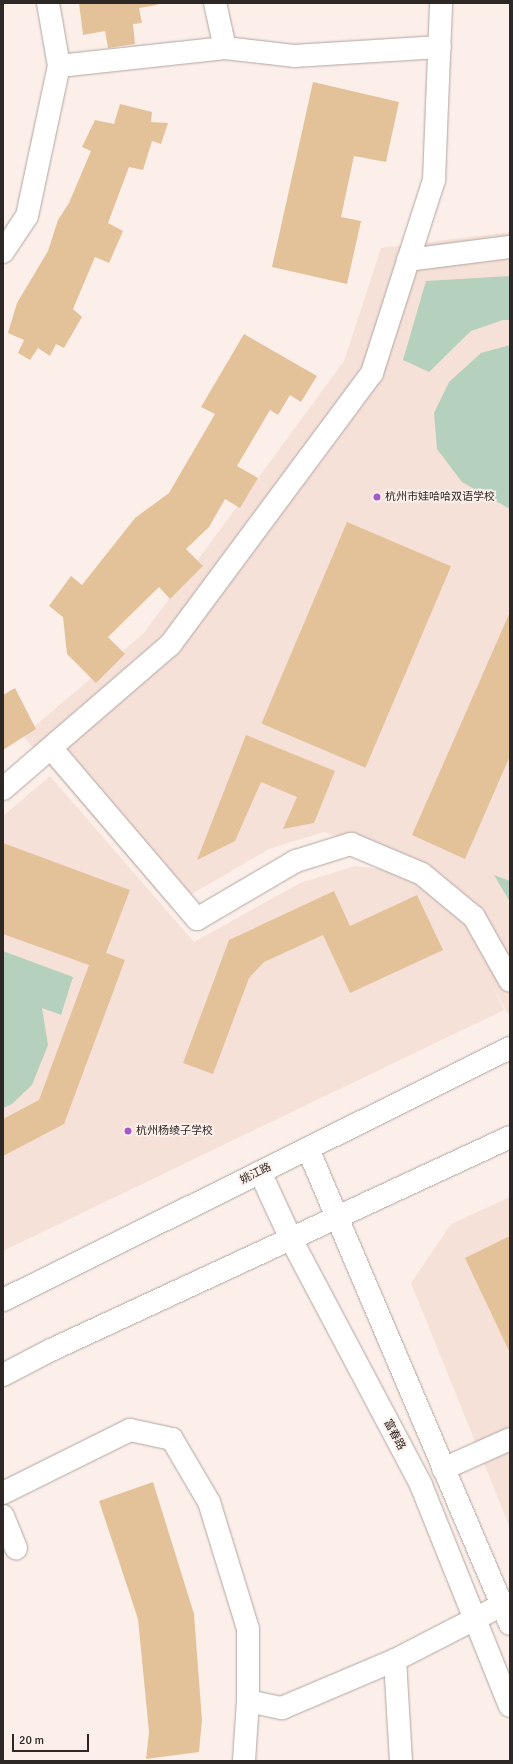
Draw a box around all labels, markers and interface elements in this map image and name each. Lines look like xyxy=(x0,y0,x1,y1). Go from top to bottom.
place label: 杭州市娃哈哈双语学校 xyxy=(385,490,495,504)
marker: 杭州市娃哈哈双语学校 xyxy=(372,492,382,502)
place label: 杭州杨绫子学校 xyxy=(136,1124,213,1138)
marker: 杭州杨绫子学校 xyxy=(123,1126,133,1136)
street label: 姚江路 xyxy=(238,1161,274,1187)
street label: 富春路 xyxy=(380,1417,408,1453)
scale bar xyxy=(14,1726,91,1752)
text: 20 m xyxy=(19,1733,44,1748)

